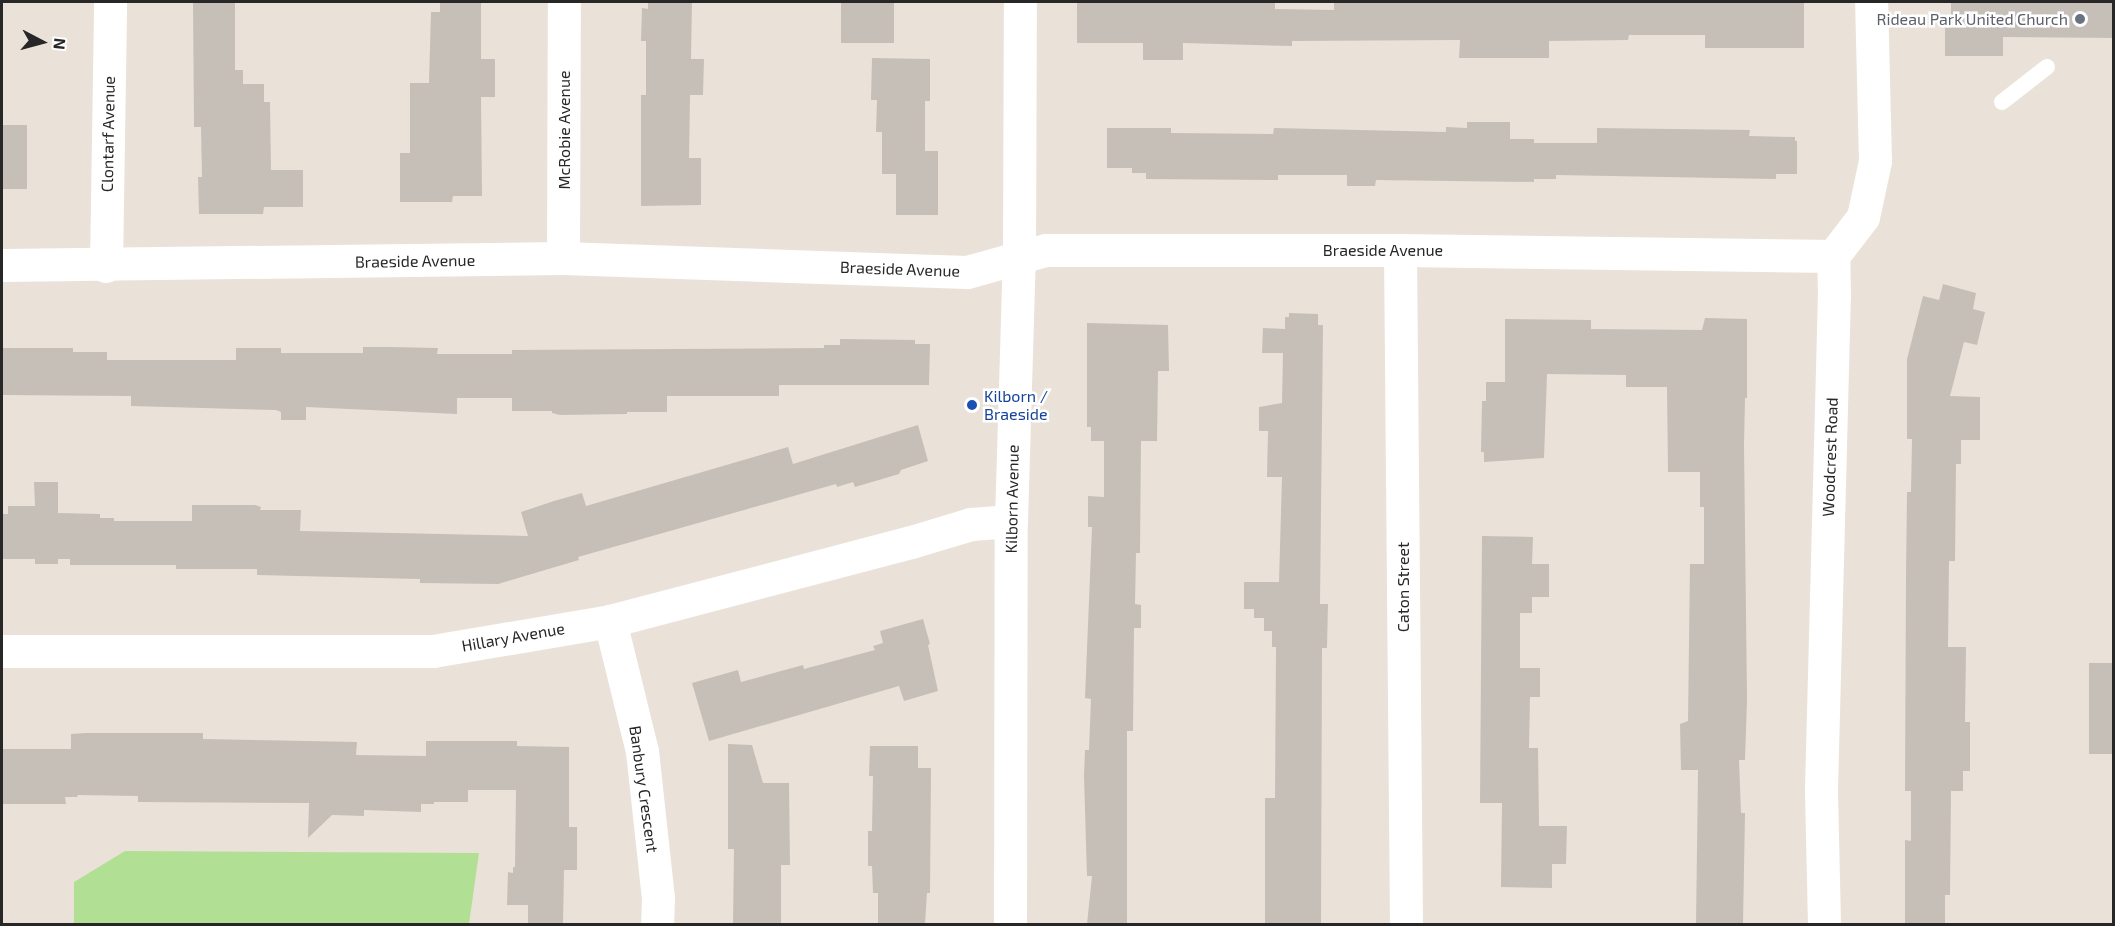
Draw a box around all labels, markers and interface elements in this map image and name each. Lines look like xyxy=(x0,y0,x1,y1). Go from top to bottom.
place label: Rideau Park United Church xyxy=(1876,9,2068,29)
north arrow xyxy=(12,12,72,72)
marker: Rideau Park United Church xyxy=(2073,12,2087,26)
text: N xyxy=(50,37,70,51)
street label: McRobie Avenue xyxy=(554,70,574,190)
street label: Clontarf Avenue xyxy=(97,75,119,193)
street label: Braeside Avenue xyxy=(1323,240,1443,260)
street label: Braeside Avenue xyxy=(354,250,476,272)
street label: Braeside Avenue xyxy=(839,257,961,281)
place label: Kilborn / Braeside xyxy=(984,386,1048,424)
street label: Woodcrest Road xyxy=(1818,397,1842,517)
marker: Kilborn / Braeside xyxy=(965,398,979,412)
street label: Kilborn Avenue xyxy=(1001,444,1023,554)
street label: Caton Street xyxy=(1393,542,1413,632)
street label: Hillary Avenue xyxy=(460,618,566,656)
street label: Banbury Crescent xyxy=(626,724,662,854)

